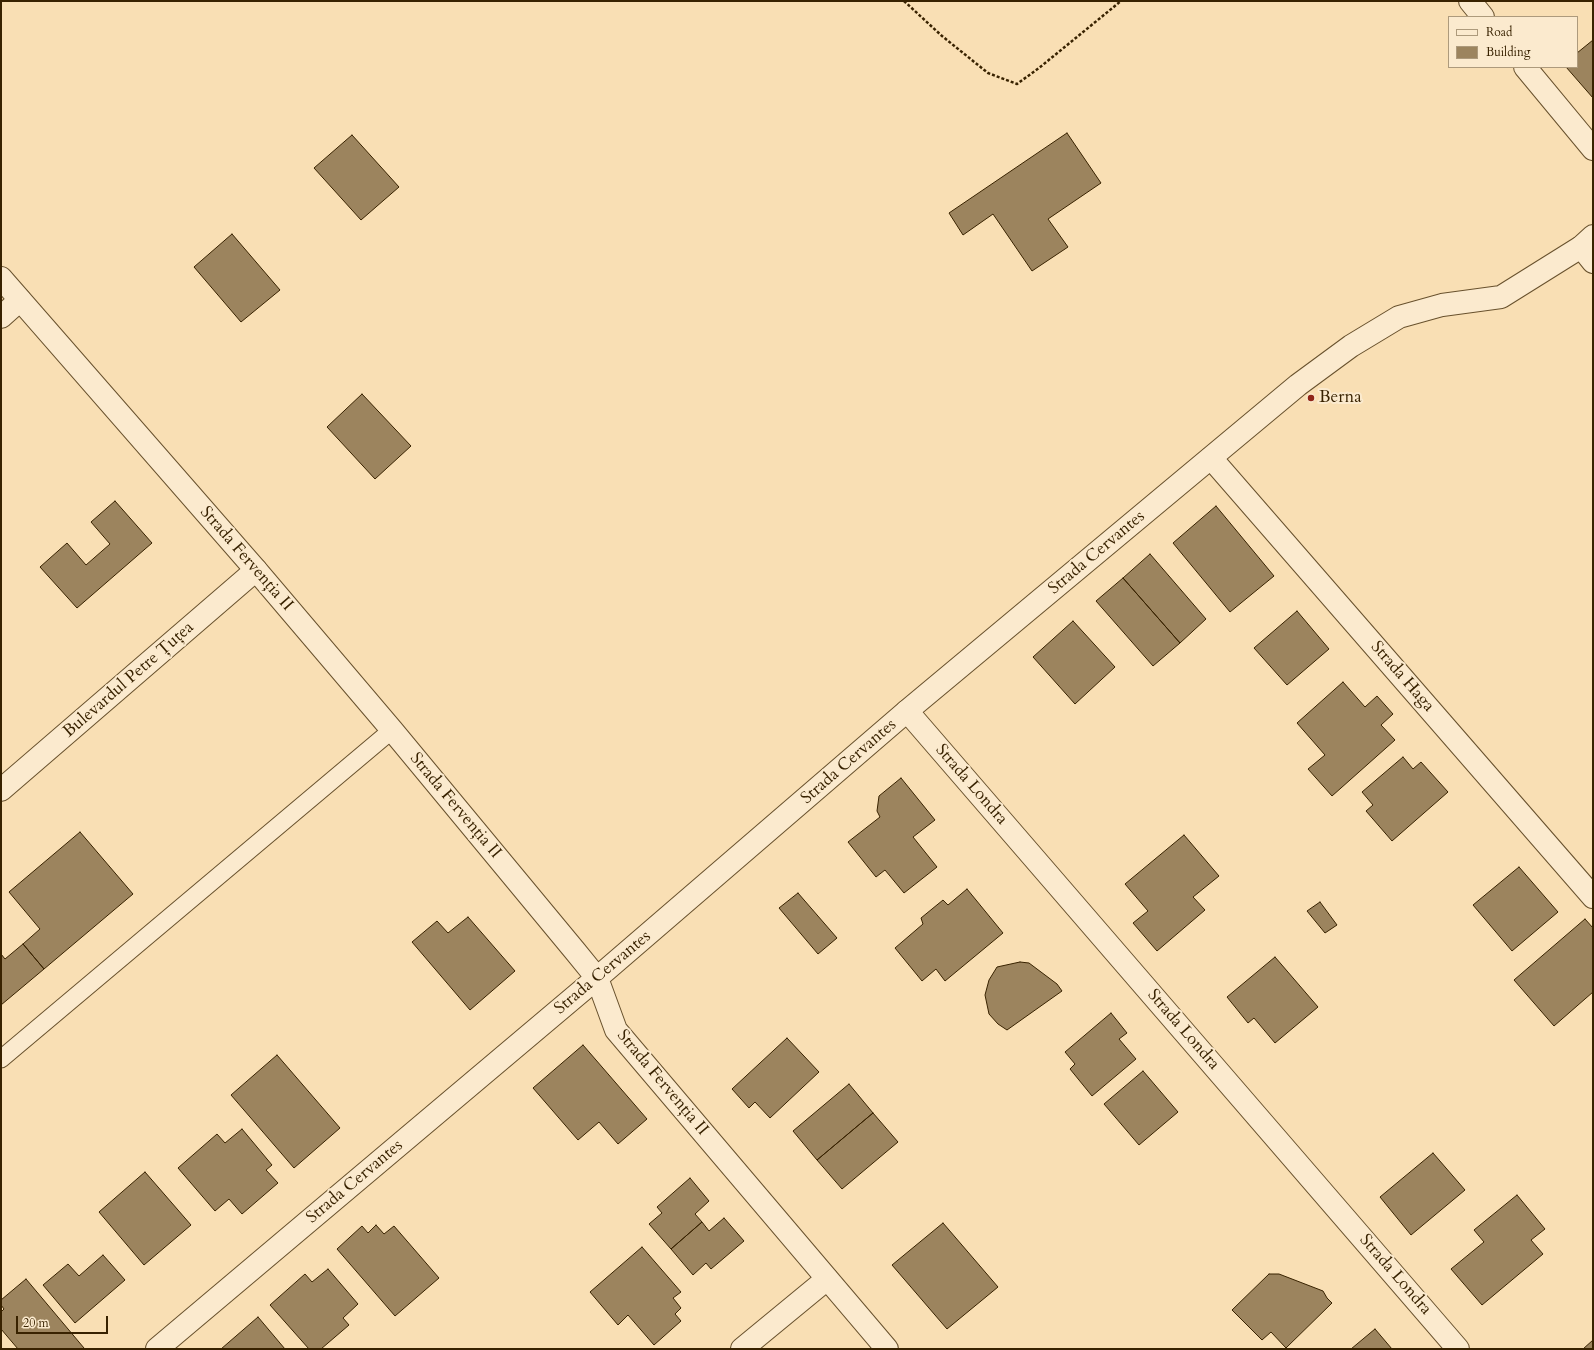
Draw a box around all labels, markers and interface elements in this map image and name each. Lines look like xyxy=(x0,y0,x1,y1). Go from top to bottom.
legend xyxy=(1448,16,1578,68)
text: Road xyxy=(1486,24,1512,40)
text: Building xyxy=(1486,44,1530,60)
place label: Berna xyxy=(1319,388,1361,408)
marker: Berna xyxy=(1306,393,1316,403)
street label: Strada Fervenția II xyxy=(195,503,297,615)
street label: Strada Cervantes xyxy=(1045,507,1149,599)
street label: Bulevardul Petre Țuțea xyxy=(60,618,198,742)
street label: Strada Haga xyxy=(1366,638,1438,716)
street label: Strada Cervantes xyxy=(797,715,901,809)
street label: Strada Londra xyxy=(930,741,1012,829)
street label: Strada Fervenția II xyxy=(405,749,505,863)
street label: Strada Cervantes xyxy=(551,927,655,1019)
street label: Strada Londra xyxy=(1142,986,1224,1074)
street label: Strada Fervenția II xyxy=(612,1026,712,1140)
street label: Strada Cervantes xyxy=(303,1136,407,1228)
street label: Strada Londra xyxy=(1354,1231,1436,1319)
scale bar xyxy=(18,1308,110,1334)
text: 20 m xyxy=(23,1315,49,1331)

